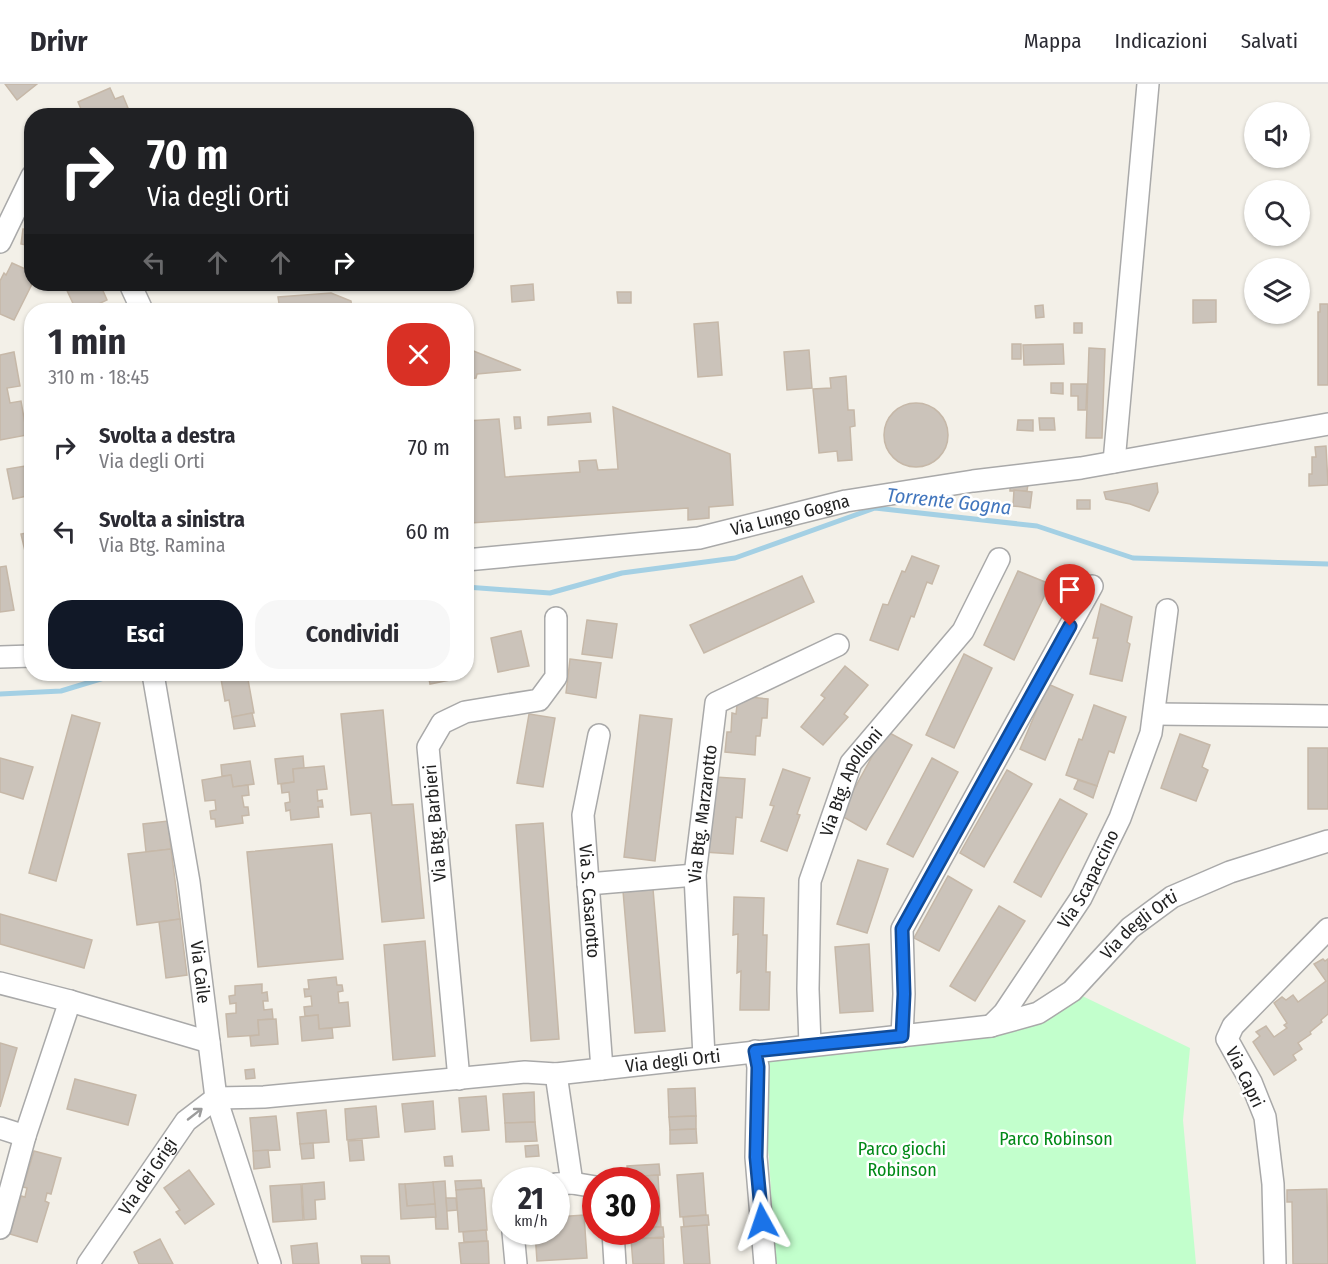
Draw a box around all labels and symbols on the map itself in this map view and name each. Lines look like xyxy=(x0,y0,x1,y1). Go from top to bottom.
water label: Torrente Gogna xyxy=(885,483,1013,519)
street label: Via Lungo Gogna xyxy=(728,489,852,541)
pin xyxy=(1044,564,1095,626)
street label: Via Btg. Apolloni xyxy=(815,723,887,839)
street label: Via Btg. Marzarotto xyxy=(684,744,722,883)
street label: Via Btg. Barbieri xyxy=(419,764,451,882)
street label: Via Scapaccino xyxy=(1053,826,1124,933)
street label: Via S. Casarotto xyxy=(574,843,605,959)
street label: Via degli Orti xyxy=(1096,885,1181,964)
street label: Via Caile xyxy=(185,940,215,1005)
street label: Via Capri xyxy=(1221,1043,1269,1111)
street label: Via degli Orti xyxy=(624,1045,721,1077)
one-way arrow xyxy=(187,1108,203,1121)
park label: Parco Robinson xyxy=(999,1128,1113,1150)
street label: Via dei Grigi xyxy=(114,1134,182,1219)
park label: Parco giochi Robinson xyxy=(858,1138,946,1181)
speed limit sign: 30 xyxy=(582,1167,660,1245)
position arrow xyxy=(730,1189,794,1253)

